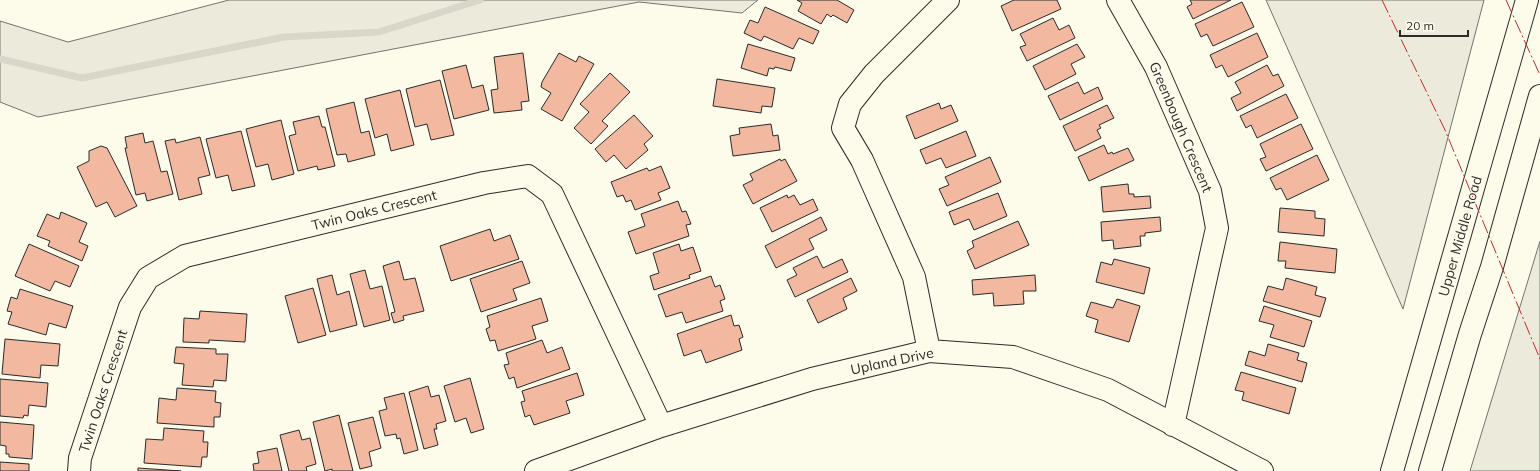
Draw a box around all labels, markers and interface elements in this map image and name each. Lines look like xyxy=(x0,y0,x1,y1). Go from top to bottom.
scale bar xyxy=(1400,12,1468,38)
text: 20 m xyxy=(1406,18,1434,33)
street label: Greenbough Crescent xyxy=(1145,59,1217,195)
street label: Upper Middle Road xyxy=(1434,174,1486,298)
street label: Twin Oaks Crescent xyxy=(310,186,439,234)
street label: Twin Oaks Crescent xyxy=(75,327,131,455)
street label: Upland Drive xyxy=(849,343,935,379)

